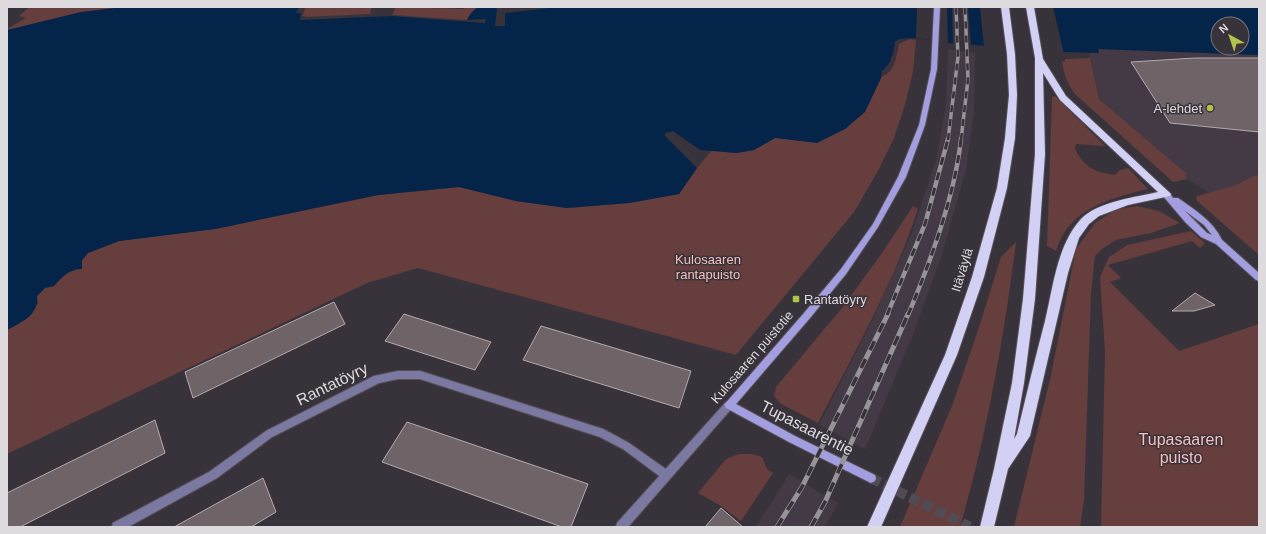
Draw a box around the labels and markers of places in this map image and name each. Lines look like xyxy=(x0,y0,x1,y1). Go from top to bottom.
place label: A-lehdet xyxy=(1154,101,1202,116)
marker: A-lehdet xyxy=(1205,103,1215,113)
place label: Rantatöyry xyxy=(804,292,867,307)
marker: Rantatöyry xyxy=(791,294,801,304)

